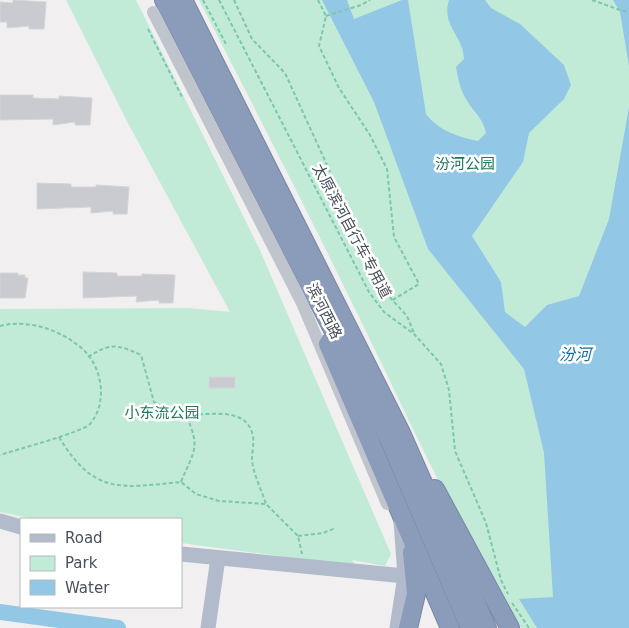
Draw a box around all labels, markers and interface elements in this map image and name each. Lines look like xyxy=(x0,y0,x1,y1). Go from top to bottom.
park label: 汾河公园 xyxy=(435,155,495,173)
street label: 太原滨河自行车专用道 xyxy=(309,161,395,301)
street label: 滨河西路 xyxy=(302,280,346,342)
water label: 汾河 xyxy=(559,345,594,364)
park label: 小东流公园 xyxy=(124,404,200,422)
legend xyxy=(20,518,182,608)
text: Road xyxy=(65,529,103,547)
text: Park xyxy=(65,554,98,572)
text: Water xyxy=(65,579,110,597)

